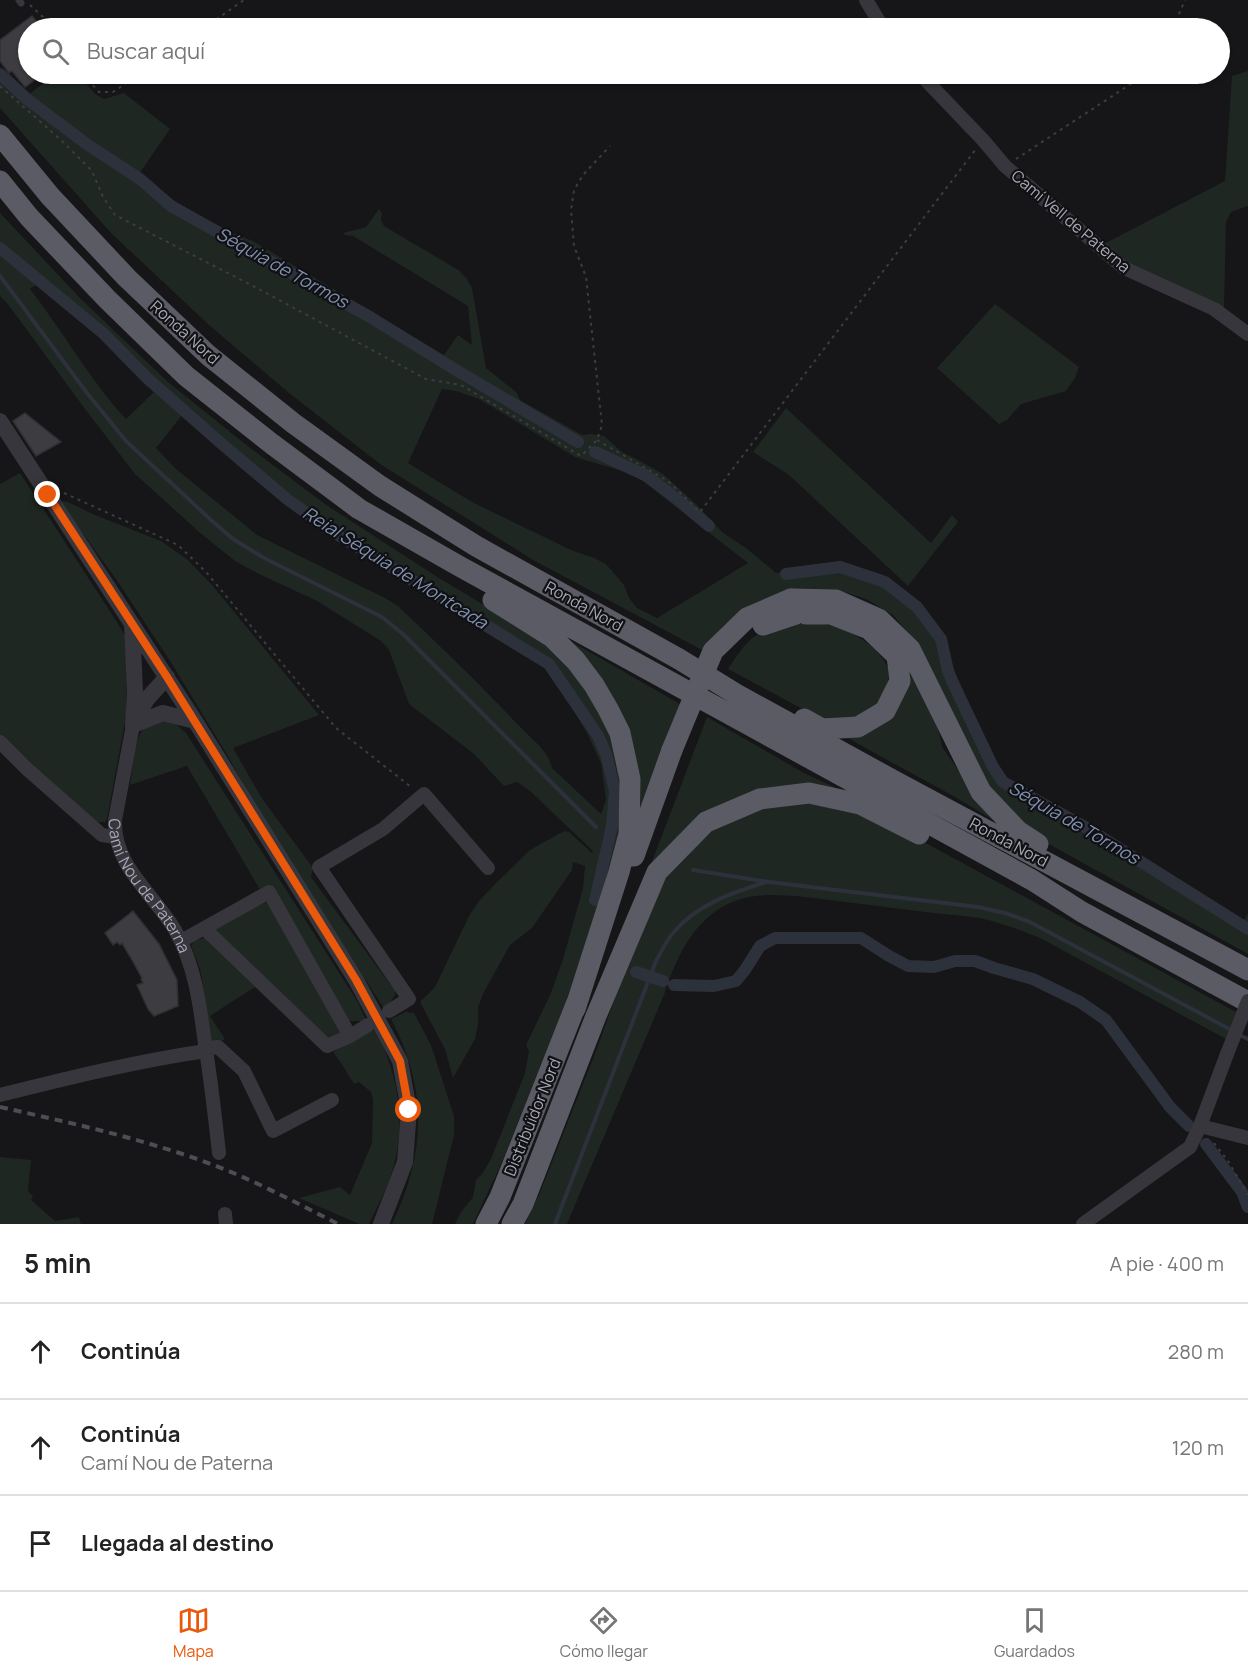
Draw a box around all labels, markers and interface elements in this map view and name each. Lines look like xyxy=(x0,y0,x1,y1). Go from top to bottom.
search box xyxy=(18,18,1230,84)
icon: search xyxy=(39,35,72,68)
text: Buscar aquí xyxy=(87,36,205,66)
street label: Camí Vell de Paterna xyxy=(1007,165,1135,277)
water label: Séquia de Tormos xyxy=(212,221,354,314)
street label: Ronda Nord xyxy=(146,295,224,369)
route end xyxy=(34,481,60,507)
water label: Reial Séquia de Montcada xyxy=(299,500,493,634)
street label: Ronda Nord xyxy=(541,576,627,636)
water label: Séquia de Tormos xyxy=(1005,775,1146,870)
street label: Ronda Nord xyxy=(966,812,1052,872)
street label: Camí Nou de Paterna xyxy=(104,818,196,956)
street label: Distribuïdor Nord xyxy=(498,1055,566,1179)
route start xyxy=(395,1096,421,1122)
text: 5 min xyxy=(24,1245,91,1281)
text: A pie · 400 m xyxy=(1109,1250,1224,1277)
icon: ahead xyxy=(24,1335,57,1368)
text: Continúa xyxy=(81,1336,181,1366)
text: 280 m xyxy=(1168,1338,1224,1365)
text: Continúa xyxy=(81,1419,181,1449)
icon: ahead xyxy=(24,1431,57,1464)
text: 120 m xyxy=(1172,1434,1224,1461)
text: Camí Nou de Paterna xyxy=(81,1449,273,1476)
icon: arrive xyxy=(24,1527,57,1560)
text: Llegada al destino xyxy=(81,1528,274,1558)
tab: Mapa xyxy=(173,1604,214,1662)
tab: Cómo llegar xyxy=(560,1604,648,1662)
tab: Guardados xyxy=(994,1604,1075,1662)

